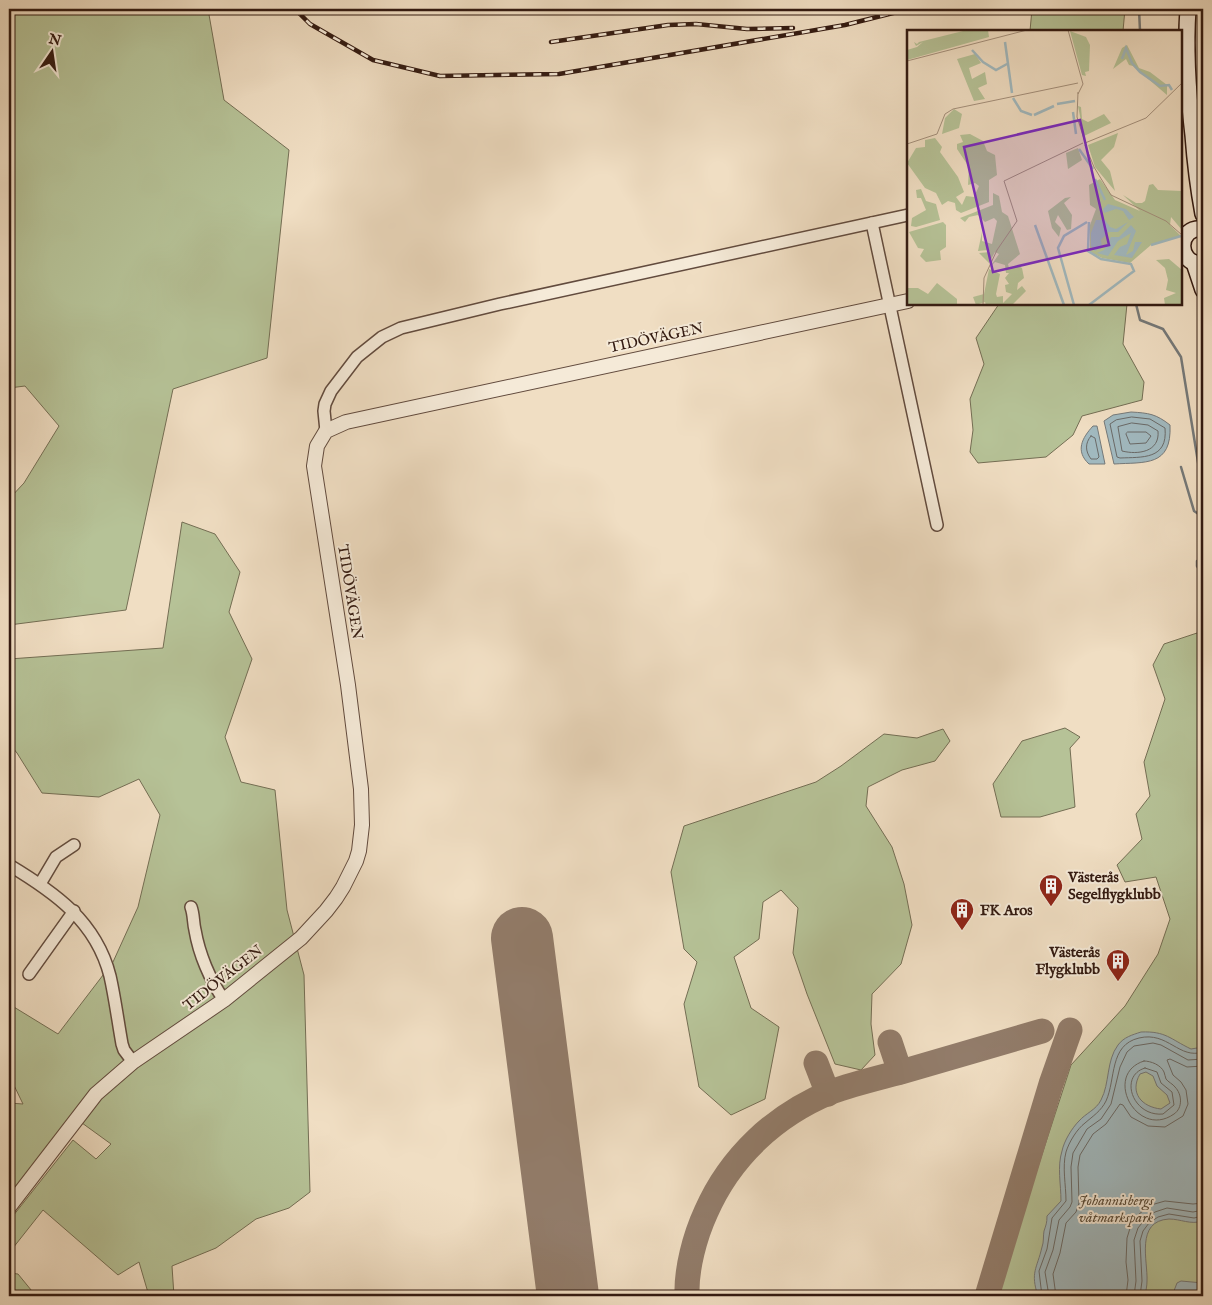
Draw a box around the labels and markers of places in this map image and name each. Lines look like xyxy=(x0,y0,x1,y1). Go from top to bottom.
place label: Västerås Segelflygklubb xyxy=(1067,868,1161,904)
building icon: Västerås Segelflygklubb xyxy=(1038,873,1064,907)
building icon: FK Aros xyxy=(949,897,975,931)
place label: FK Aros xyxy=(980,901,1033,920)
place label: Västerås Flygklubb xyxy=(1035,943,1101,979)
building icon: Västerås Flygklubb xyxy=(1105,948,1131,982)

